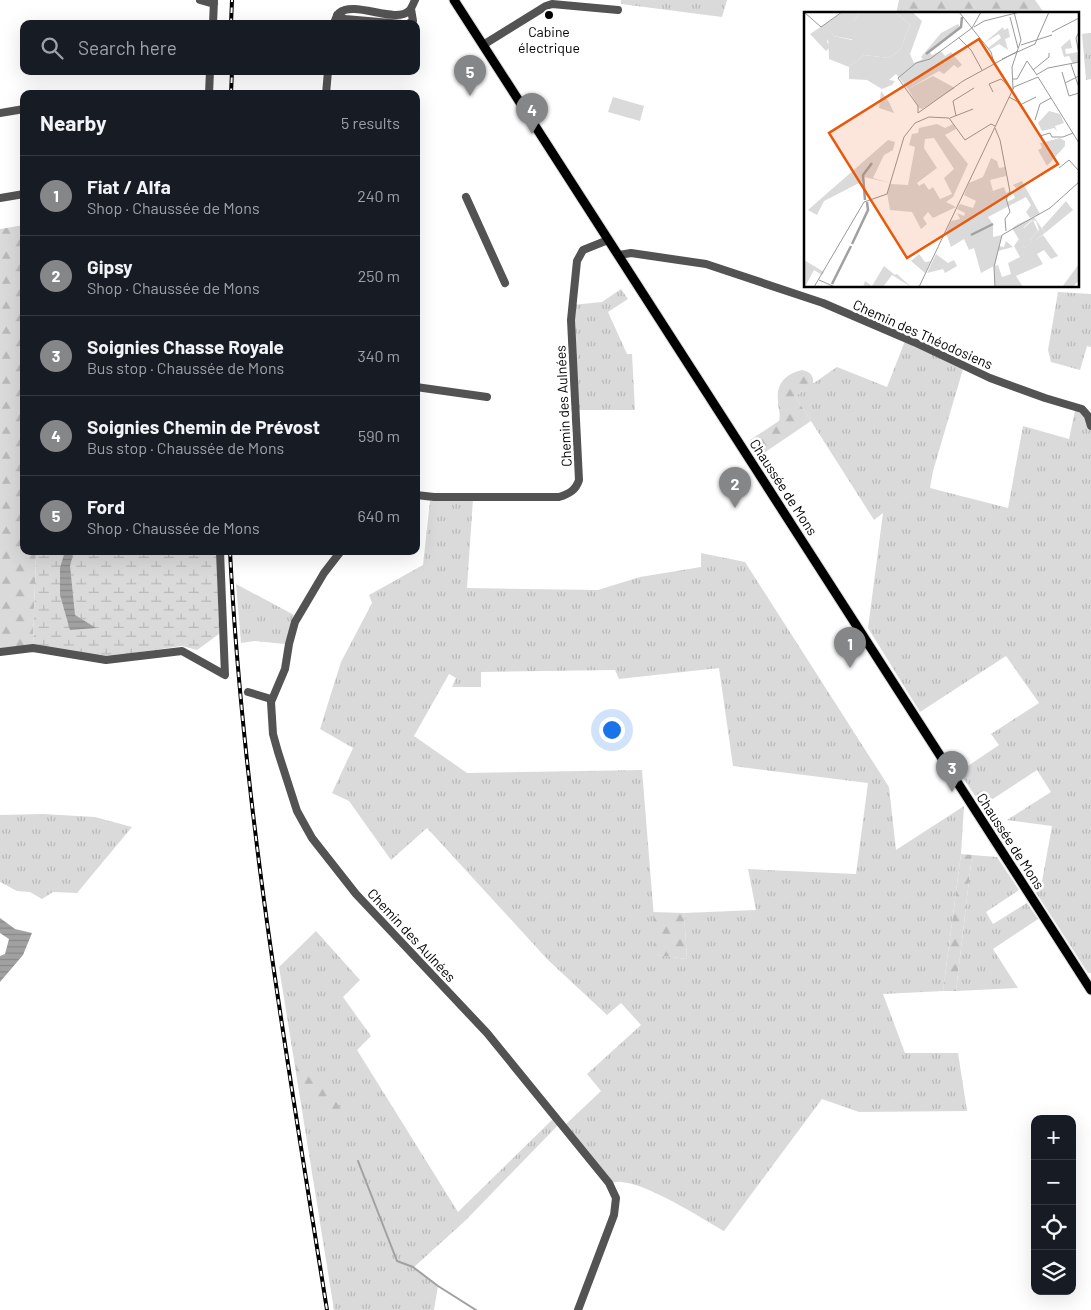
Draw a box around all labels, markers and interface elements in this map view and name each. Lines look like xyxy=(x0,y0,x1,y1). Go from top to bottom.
marker: Cabine électrique xyxy=(543,9,555,21)
inset map xyxy=(804,12,1078,288)
search box xyxy=(20,20,420,75)
place label: Cabine électrique xyxy=(518,23,580,56)
icon: search xyxy=(38,34,66,62)
text: Search here xyxy=(78,36,177,59)
pin: 5 xyxy=(454,55,486,96)
pin: 4 xyxy=(516,93,548,134)
text: Nearby xyxy=(40,110,106,135)
text: 5 results xyxy=(341,113,400,132)
text: Fiat / Alfa xyxy=(87,175,171,198)
text: 1 xyxy=(53,186,59,205)
text: 240 m xyxy=(357,186,400,205)
text: Shop · Chaussée de Mons xyxy=(87,198,260,217)
text: Gipsy xyxy=(87,255,133,278)
text: 2 xyxy=(52,266,60,285)
text: 250 m xyxy=(358,266,400,285)
text: Shop · Chaussée de Mons xyxy=(87,278,260,297)
street label: Chemin des Théodosiens xyxy=(850,295,996,373)
text: Soignies Chasse Royale xyxy=(87,335,284,358)
street label: Chemin des Aulnées xyxy=(551,345,575,467)
text: 3 xyxy=(52,346,60,365)
text: 340 m xyxy=(357,346,400,365)
text: Bus stop · Chaussée de Mons xyxy=(87,358,284,377)
text: Soignies Chemin de Prévost xyxy=(87,415,320,438)
text: 4 xyxy=(51,426,61,445)
text: 590 m xyxy=(358,426,400,445)
street label: Chaussée de Mons xyxy=(747,436,822,539)
text: Bus stop · Chaussée de Mons xyxy=(87,438,284,457)
pin: 2 xyxy=(719,467,751,508)
text: Ford xyxy=(87,495,125,518)
text: 5 xyxy=(52,506,60,525)
text: 640 m xyxy=(357,506,400,525)
text: Shop · Chaussée de Mons xyxy=(87,518,260,537)
pin: 1 xyxy=(834,627,866,668)
your location xyxy=(599,717,625,743)
pin: 3 xyxy=(936,751,968,792)
street label: Chaussée de Mons xyxy=(974,790,1049,893)
street label: Chemin des Aulnées xyxy=(364,885,460,985)
map controls xyxy=(1031,1115,1076,1295)
button: + xyxy=(1031,1115,1076,1160)
button: − xyxy=(1031,1160,1076,1205)
button: locate xyxy=(1031,1205,1076,1250)
button: layers xyxy=(1031,1250,1076,1295)

